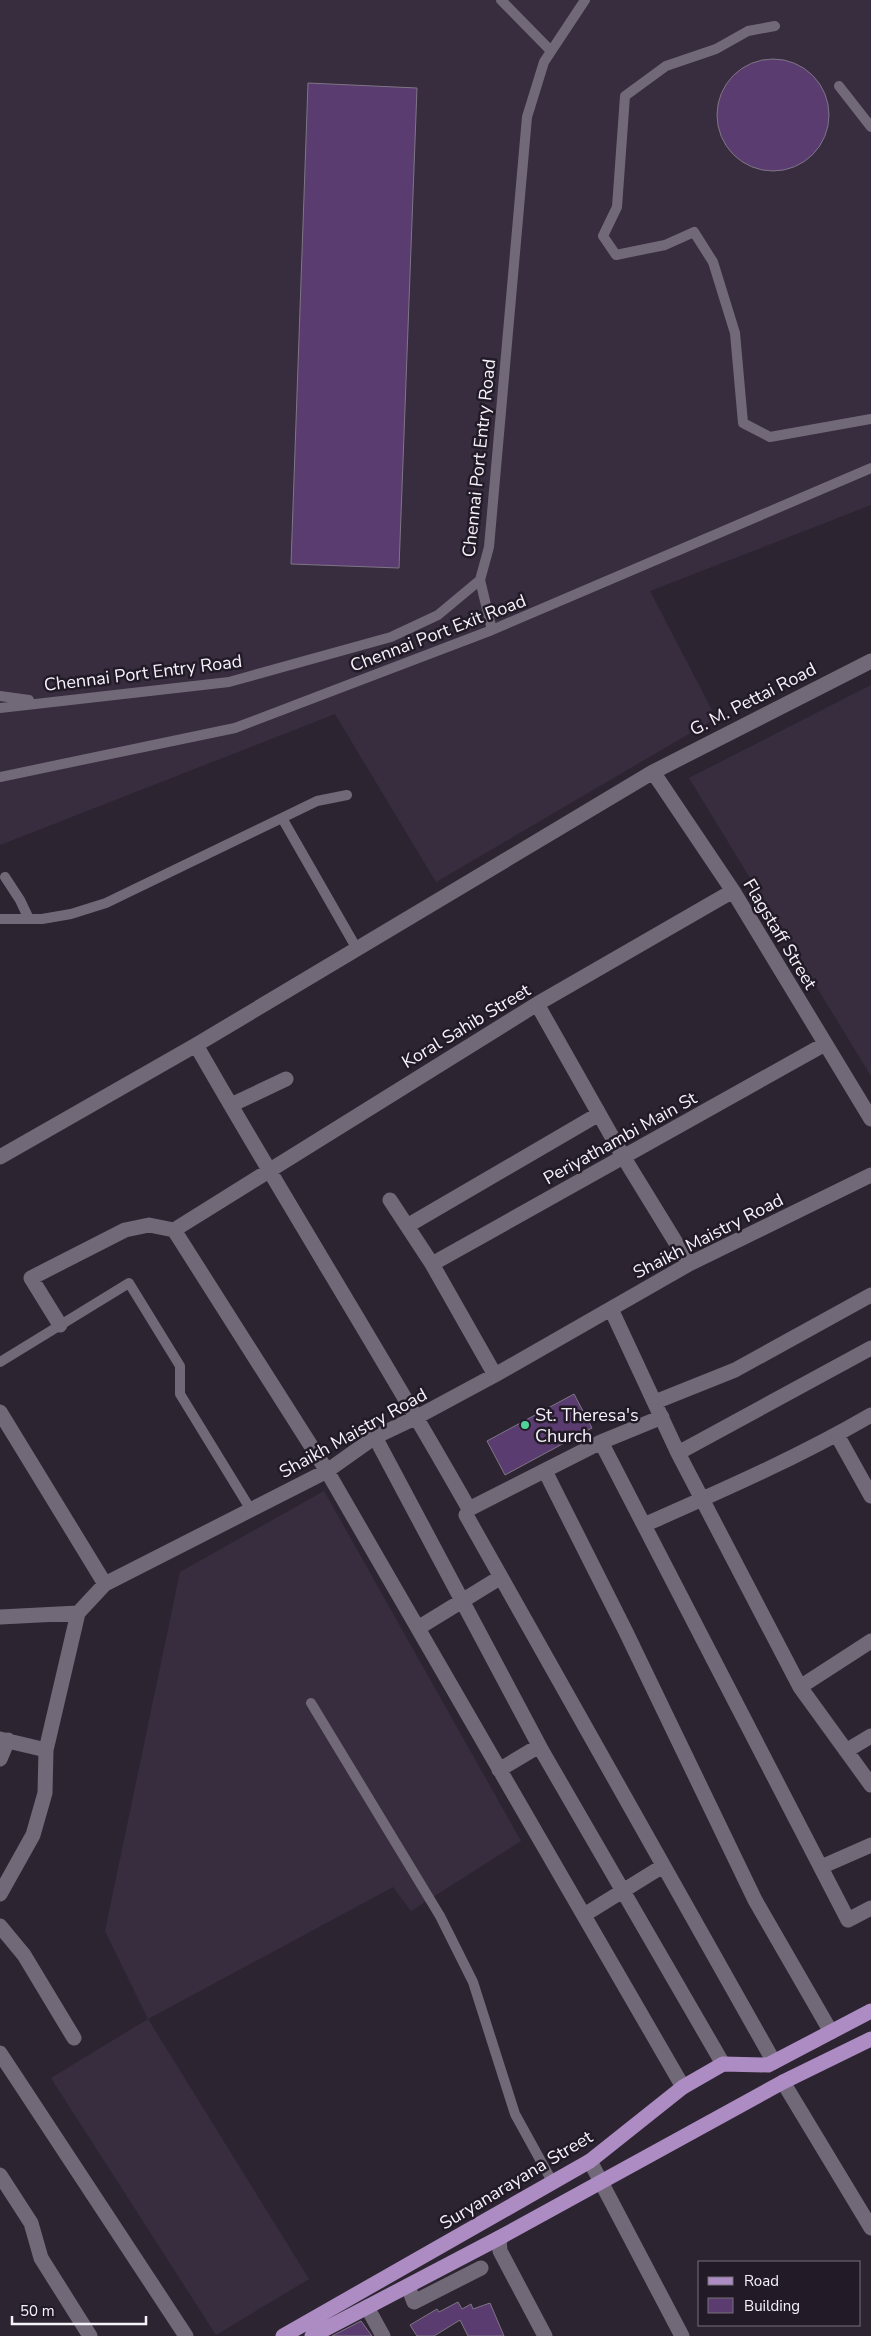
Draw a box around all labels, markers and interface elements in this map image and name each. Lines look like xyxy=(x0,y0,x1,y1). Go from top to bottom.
street label: Chennai Port Entry Road xyxy=(457,358,501,558)
street label: Chennai Port Exit Road xyxy=(347,588,529,678)
street label: Chennai Port Entry Road xyxy=(43,649,243,697)
street label: G. M. Pettai Road xyxy=(686,657,820,741)
street label: Flagstaff Street xyxy=(737,874,823,994)
street label: Koral Sahib Street xyxy=(397,978,535,1074)
street label: Periyathambi Main St xyxy=(539,1086,702,1190)
street label: Shaikh Maistry Road xyxy=(629,1188,787,1284)
street label: Shaikh Maistry Road xyxy=(275,1382,431,1484)
place label: St. Theresa's Church xyxy=(535,1403,639,1448)
marker: St. Theresa's Church xyxy=(519,1419,531,1431)
street label: Suryanarayana Street xyxy=(435,2124,598,2235)
legend xyxy=(698,2261,861,2326)
text: Road xyxy=(744,2271,779,2291)
scale bar xyxy=(12,2294,146,2326)
text: Building xyxy=(744,2296,800,2316)
text: 50 m xyxy=(20,2301,55,2321)

